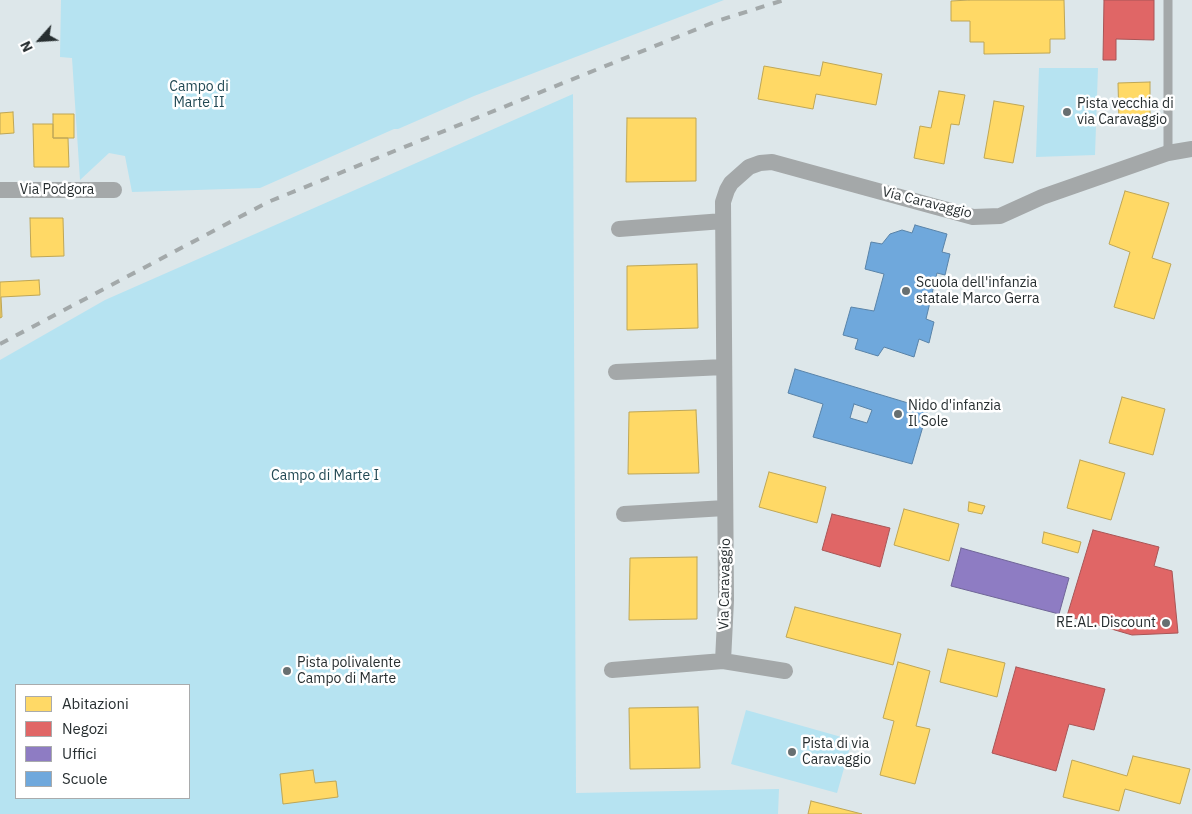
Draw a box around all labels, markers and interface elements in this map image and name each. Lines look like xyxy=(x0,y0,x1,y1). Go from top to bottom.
north arrow xyxy=(15,15,65,65)
text: N xyxy=(16,38,37,55)
park label: Campo di Marte II xyxy=(169,79,229,111)
place label: Pista vecchia di via Caravaggio xyxy=(1077,96,1174,128)
marker: Pista vecchia di via Caravaggio xyxy=(1061,106,1073,118)
street label: Via Podgora xyxy=(20,182,94,198)
street label: Via Caravaggio xyxy=(880,184,974,222)
place label: Scuola dell'infanzia statale Marco Gerra xyxy=(916,275,1039,308)
marker: Scuola dell'infanzia statale Marco Gerra xyxy=(900,285,912,297)
place label: Nido d'infanzia Il Sole xyxy=(908,398,1001,431)
marker: Nido d'infanzia Il Sole xyxy=(892,408,904,420)
park label: Campo di Marte I xyxy=(271,468,379,484)
street label: Via Caravaggio xyxy=(716,538,734,630)
place label: RE.AL. Discount xyxy=(1056,615,1156,631)
marker: RE.AL. Discount xyxy=(1160,617,1172,629)
place label: Pista polivalente Campo di Marte xyxy=(297,655,401,688)
marker: Pista polivalente Campo di Marte xyxy=(281,665,293,677)
legend xyxy=(15,684,190,799)
text: Abitazioni xyxy=(62,694,129,713)
text: Negozi xyxy=(62,719,108,738)
place label: Pista di via Caravaggio xyxy=(802,736,871,769)
text: Uffici xyxy=(62,744,97,763)
marker: Pista di via Caravaggio xyxy=(786,746,798,758)
text: Scuole xyxy=(62,769,108,788)

